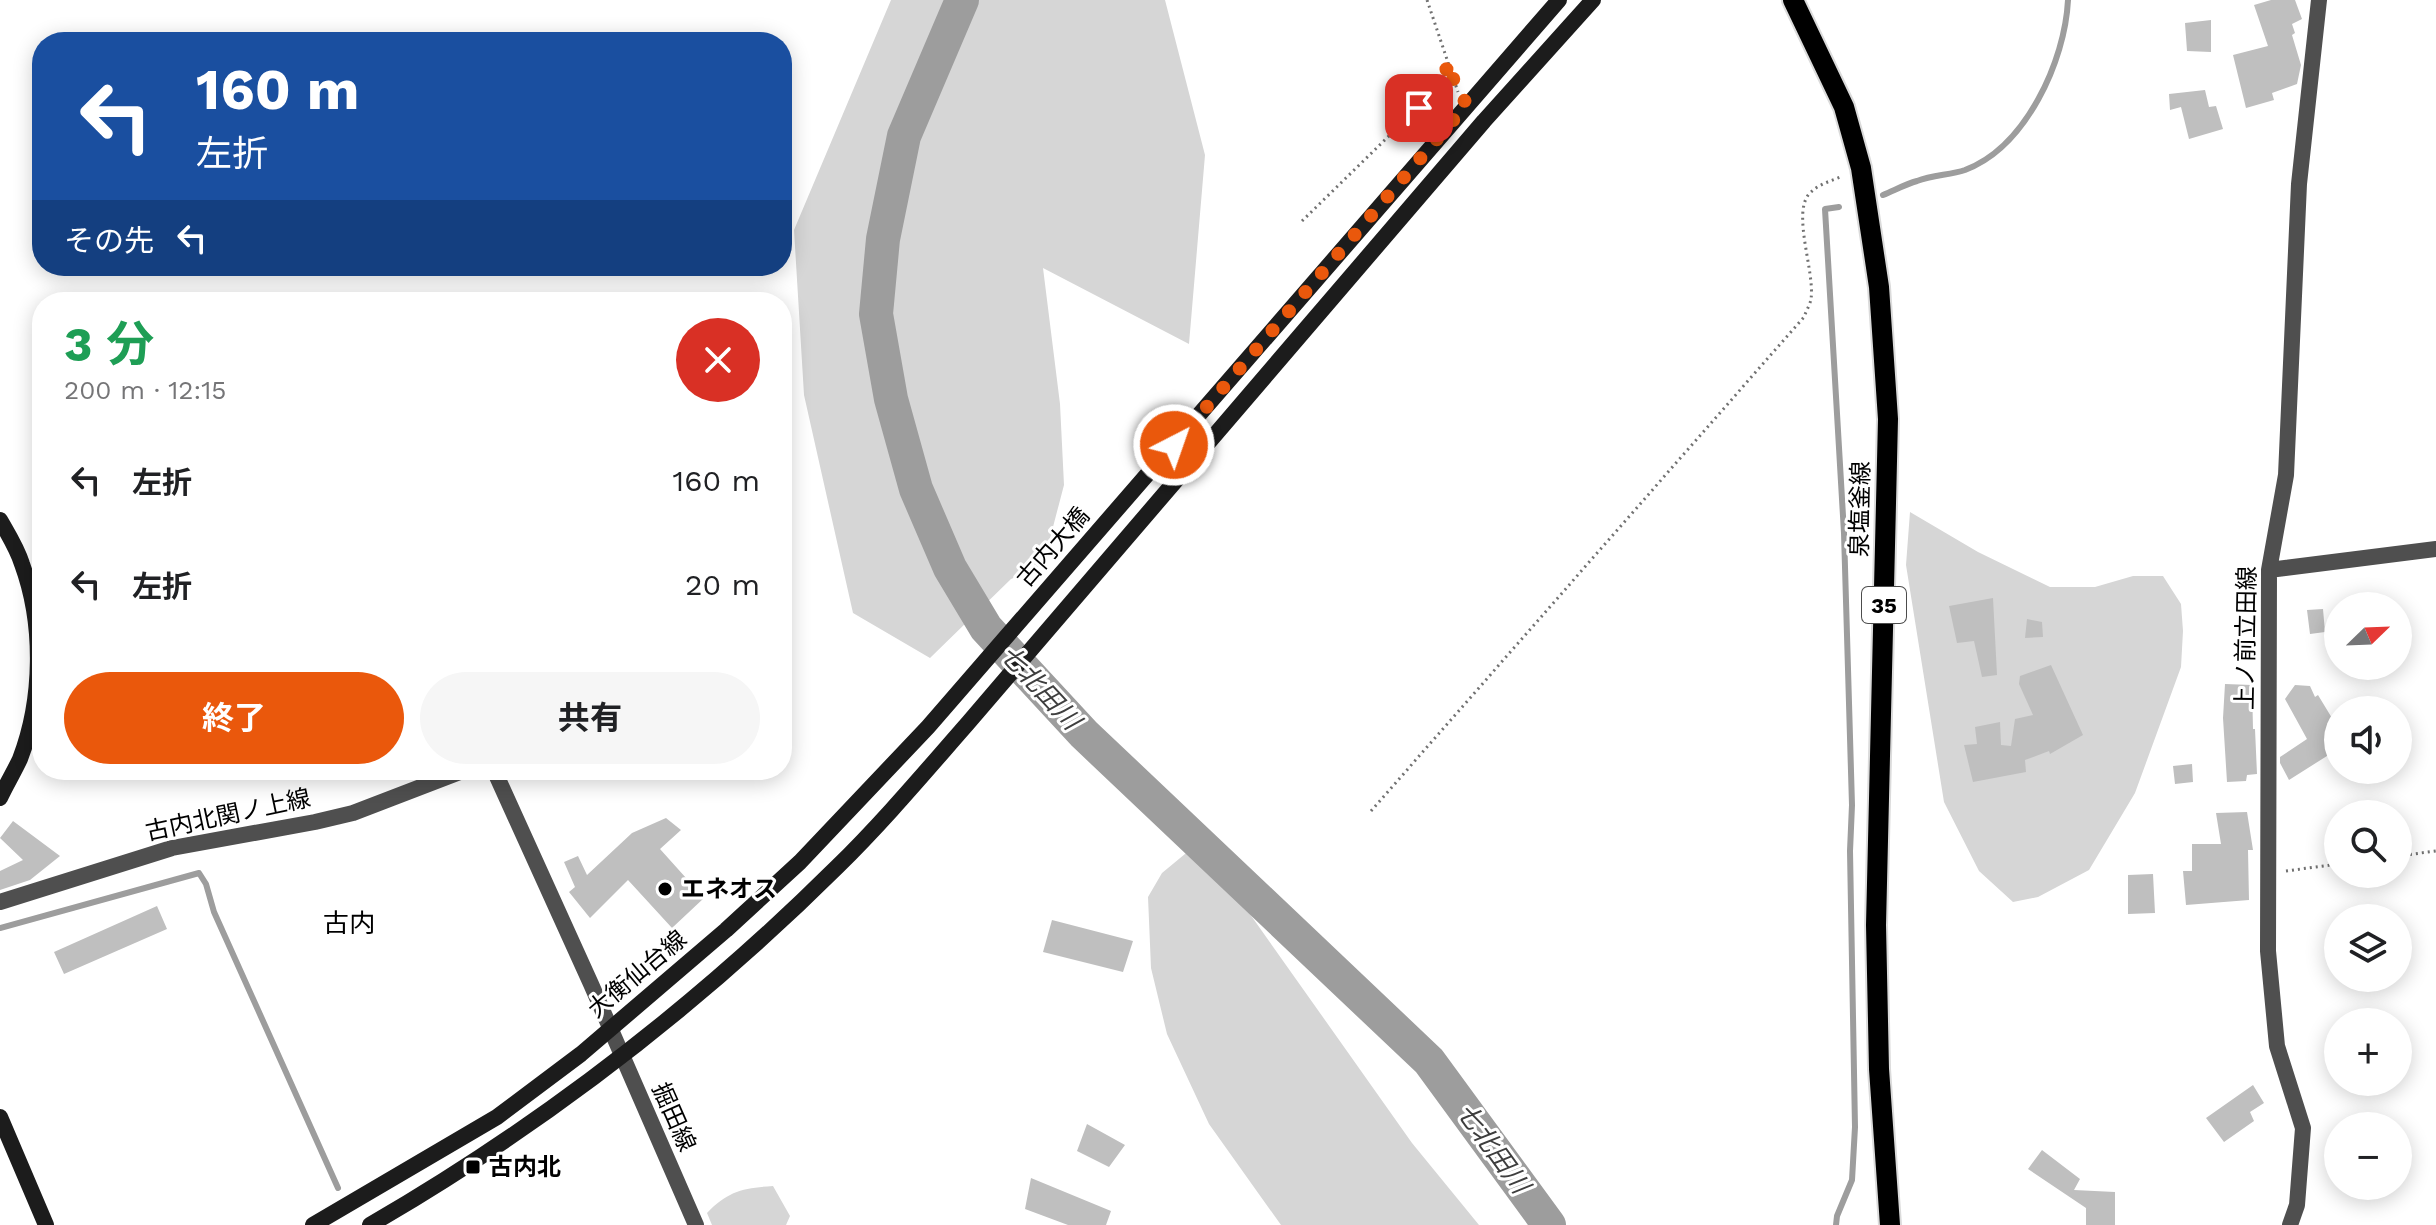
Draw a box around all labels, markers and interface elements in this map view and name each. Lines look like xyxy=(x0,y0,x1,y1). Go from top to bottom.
text: 160 m xyxy=(196,57,359,123)
icon: left xyxy=(64,64,168,168)
pin xyxy=(1385,74,1453,142)
icon: arrive xyxy=(1397,86,1441,130)
text: 左折 xyxy=(196,133,268,175)
icon: left xyxy=(170,216,214,260)
text: その先 xyxy=(64,223,154,258)
text: 3 分 xyxy=(64,316,154,373)
button: close xyxy=(676,318,760,402)
text: 200 m · 12:15 xyxy=(64,375,227,405)
position arrow xyxy=(1132,403,1216,487)
icon: left xyxy=(64,458,108,502)
street label: 泉塩釜線 xyxy=(1845,461,1875,557)
text: 160 m xyxy=(673,463,760,498)
text: 左折 xyxy=(132,465,192,500)
street label: 古内大橋 xyxy=(1011,502,1095,592)
icon: left xyxy=(64,562,108,606)
street label: 上ノ前立田線 xyxy=(2231,566,2261,710)
text: 20 m xyxy=(685,567,760,602)
text: 左折 xyxy=(132,569,192,604)
road number: 35 xyxy=(1862,587,1906,623)
north arrow xyxy=(2324,592,2412,680)
map controls xyxy=(2324,592,2412,1200)
water label: 七北田川 xyxy=(994,639,1088,737)
button: 終了 xyxy=(64,672,404,764)
button: 共有 xyxy=(420,672,760,764)
button: sound xyxy=(2324,696,2412,784)
street label: 古内北関ノ上線 xyxy=(143,784,313,846)
button: search xyxy=(2324,800,2412,888)
place label: エネオス xyxy=(681,875,777,903)
marker: エネオス xyxy=(656,880,674,898)
button: layers xyxy=(2324,904,2412,992)
district label: 古内 xyxy=(323,908,375,938)
street label: 大衡仙台線 xyxy=(582,925,692,1023)
button: + xyxy=(2324,1008,2412,1096)
street label: 掘田線 xyxy=(647,1078,701,1156)
water label: 七北田川 xyxy=(1450,1097,1537,1201)
button: − xyxy=(2324,1112,2412,1200)
place label: 古内北 xyxy=(489,1153,561,1181)
marker: 古内北 xyxy=(464,1158,482,1176)

